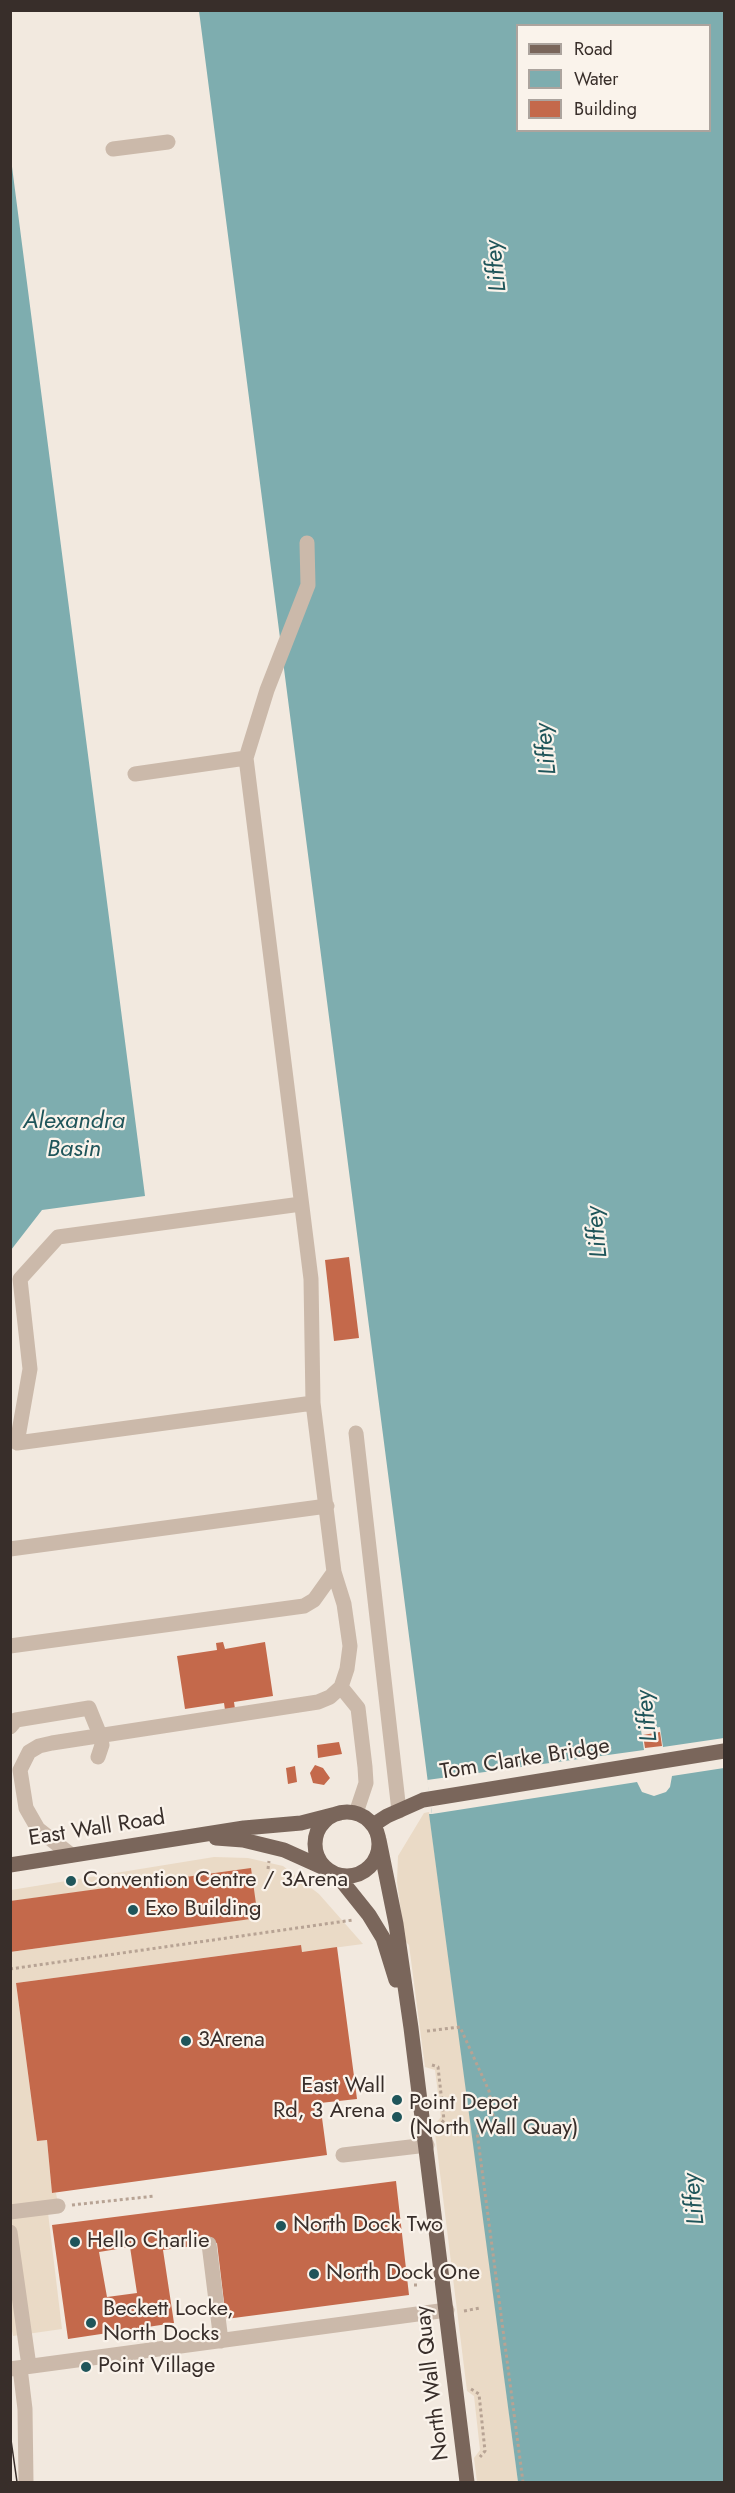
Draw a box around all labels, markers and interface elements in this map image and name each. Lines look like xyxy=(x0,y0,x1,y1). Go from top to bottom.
legend xyxy=(516,24,711,132)
text: Road xyxy=(574,36,613,62)
text: Water xyxy=(574,66,618,92)
text: Building xyxy=(574,96,637,122)
water label: Liffey xyxy=(480,239,514,293)
water label: Liffey xyxy=(530,722,564,776)
water label: Alexandra Basin xyxy=(23,1108,125,1164)
water label: Liffey xyxy=(581,1205,615,1259)
water label: Liffey xyxy=(631,1689,665,1743)
street label: Tom Clarke Bridge xyxy=(438,1734,612,1786)
street label: East Wall Road xyxy=(27,1805,167,1853)
place label: Convention Centre / 3Arena xyxy=(83,1868,348,1894)
marker: Convention Centre / 3Arena xyxy=(64,1874,78,1888)
place label: Exo Building xyxy=(145,1897,262,1923)
marker: Exo Building xyxy=(126,1903,140,1917)
place label: 3Arena xyxy=(198,2028,265,2054)
marker: 3Arena xyxy=(179,2034,193,2048)
place label: East Wall Rd, 3 Arena xyxy=(273,2074,385,2126)
place label: Point Depot (North Wall Quay) xyxy=(409,2091,579,2142)
marker: East Wall Rd, 3 Arena xyxy=(390,2093,404,2107)
marker: Point Depot (North Wall Quay) xyxy=(390,2110,404,2124)
water label: Liffey xyxy=(678,2172,712,2226)
place label: North Dock Two xyxy=(293,2213,443,2239)
marker: North Dock Two xyxy=(274,2219,288,2233)
place label: Hello Charlie xyxy=(87,2229,210,2255)
marker: Hello Charlie xyxy=(68,2235,82,2249)
place label: North Dock One xyxy=(326,2261,480,2287)
marker: North Dock One xyxy=(307,2267,321,2281)
place label: Beckett Locke, North Docks xyxy=(103,2297,234,2348)
street label: North Wall Quay xyxy=(410,2304,456,2462)
marker: Beckett Locke, North Docks xyxy=(84,2316,98,2330)
place label: Point Village xyxy=(98,2354,215,2380)
marker: Point Village xyxy=(79,2360,93,2374)

